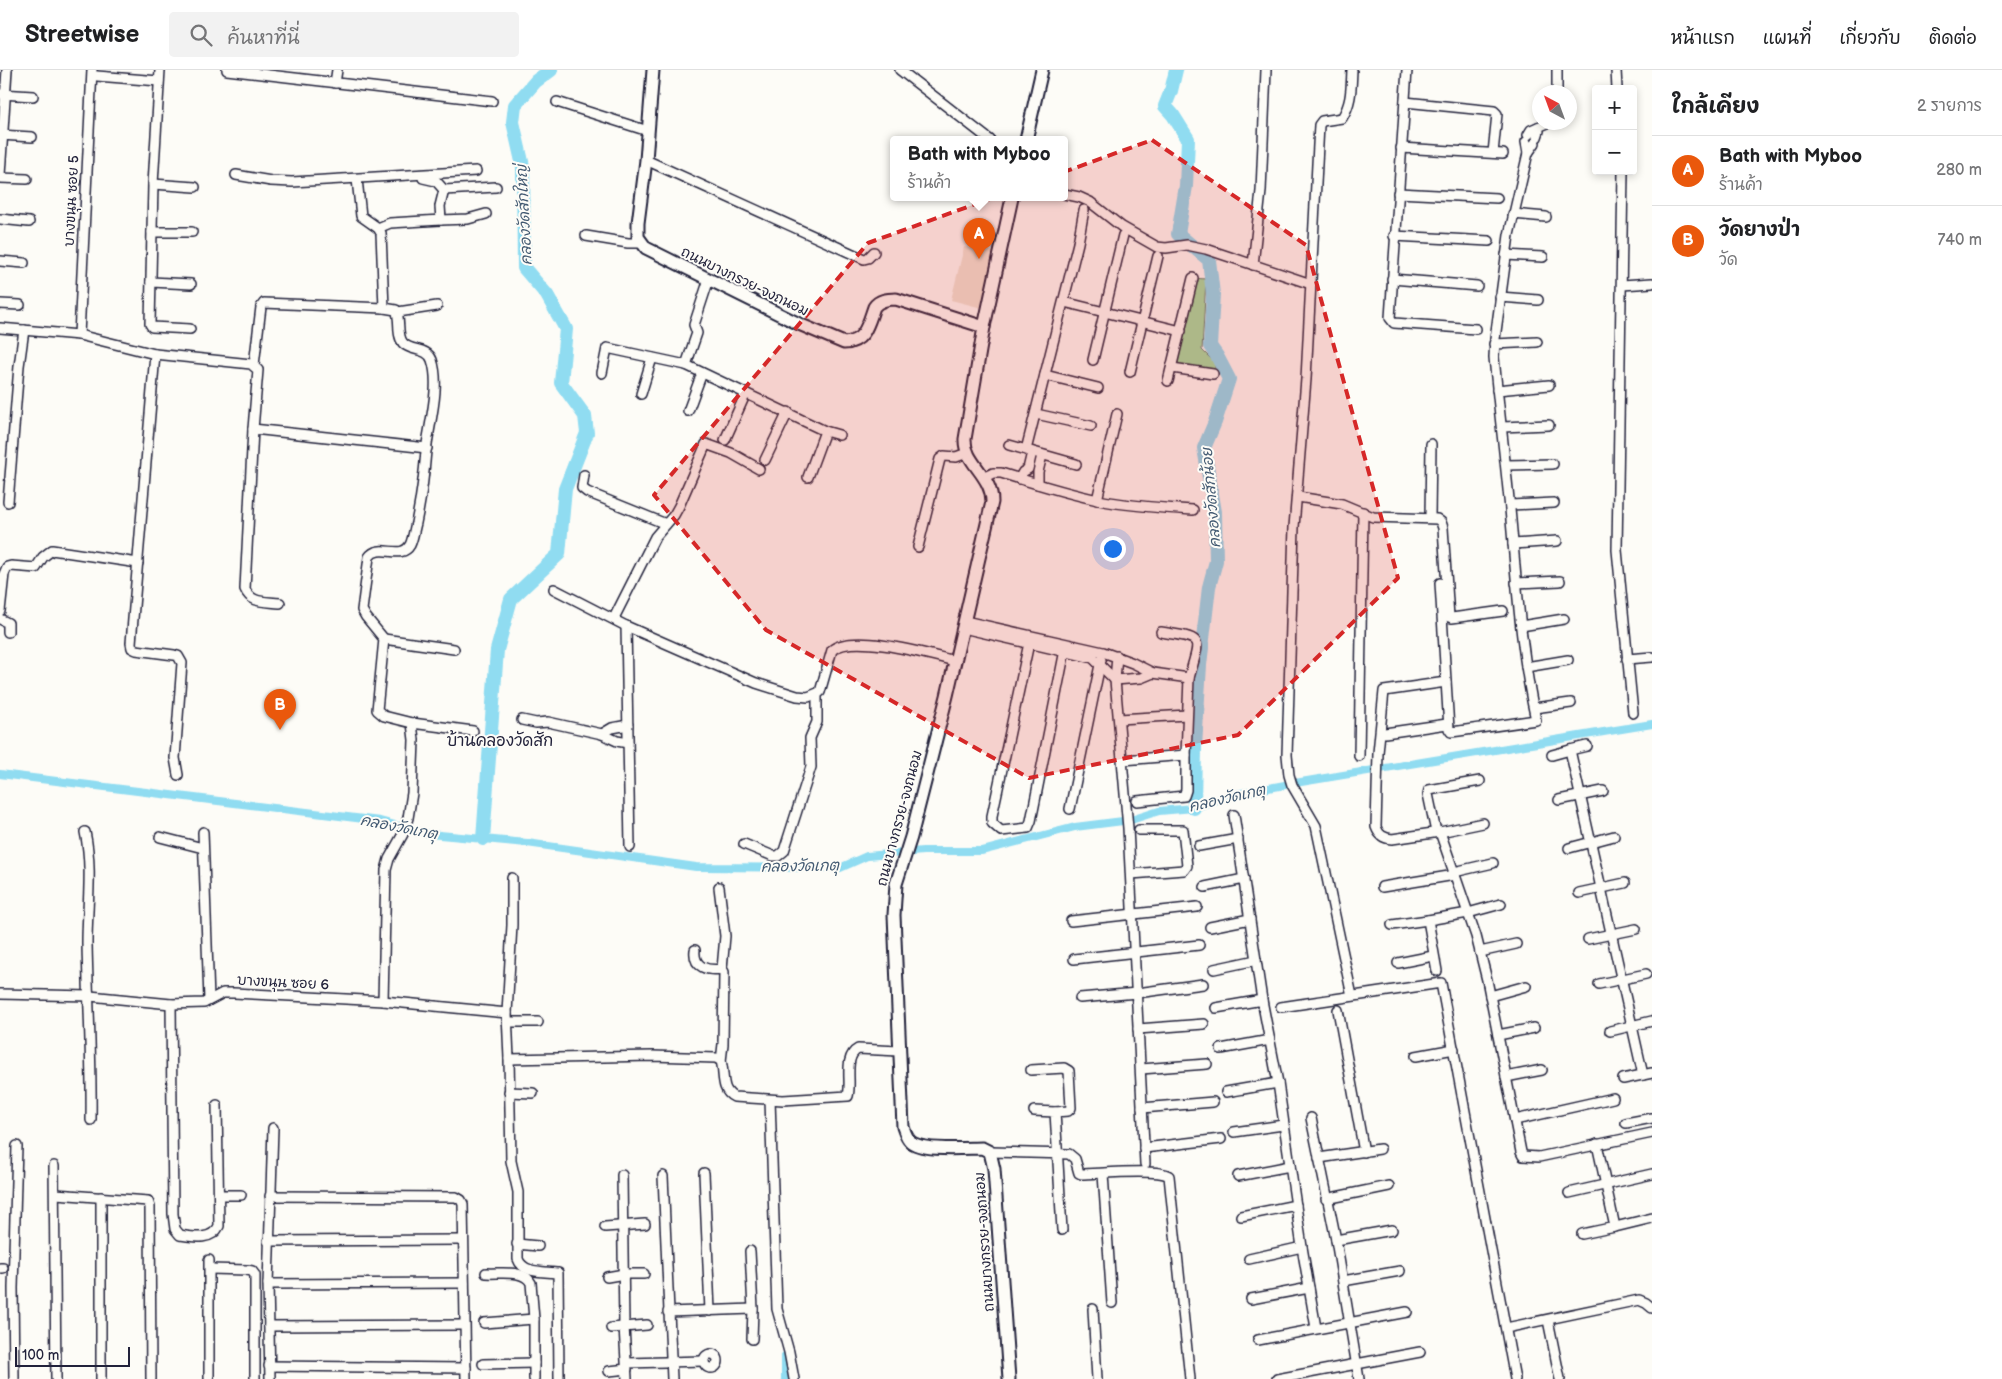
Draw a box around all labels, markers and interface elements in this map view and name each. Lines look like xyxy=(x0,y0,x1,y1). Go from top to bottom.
search box xyxy=(169,12,519,57)
text: Streetwise xyxy=(25,20,139,49)
icon: search xyxy=(187,21,215,49)
text: ค้นหาที่นี่ xyxy=(227,27,300,50)
text: หน้าแรก xyxy=(1671,28,1735,49)
text: แผนที่ xyxy=(1763,28,1811,49)
text: เกี่ยวกับ xyxy=(1839,28,1901,49)
text: ติดต่อ xyxy=(1929,28,1977,49)
north arrow xyxy=(1532,85,1577,130)
map controls xyxy=(1592,85,1637,175)
button: + xyxy=(1592,85,1637,130)
text: ใกล้เคียง xyxy=(1672,94,1759,119)
text: 2 รายการ xyxy=(1917,97,1982,116)
button: − xyxy=(1592,130,1637,175)
popup xyxy=(890,136,1068,201)
text: Bath with Myboo xyxy=(907,143,1051,166)
text: Bath with Myboo xyxy=(1719,145,1862,168)
street label: บางขนุน ซอย 5 xyxy=(61,155,83,247)
water label: คลองวัดสักใหญ่ xyxy=(511,161,537,266)
text: A xyxy=(1683,161,1693,180)
text: 280 m xyxy=(1936,161,1982,180)
text: ร้านค้า xyxy=(907,174,951,193)
text: ร้านค้า xyxy=(1719,176,1763,195)
pin: A xyxy=(963,218,995,259)
text: วัดยางป่า xyxy=(1719,219,1800,242)
text: B xyxy=(1682,231,1694,250)
text: 740 m xyxy=(1937,231,1982,250)
street label: ถนนบางกรวย-จงถนอม xyxy=(678,243,811,320)
text: วัด xyxy=(1719,251,1738,270)
water label: คลองวัดสักน้อย xyxy=(1197,446,1225,549)
your location xyxy=(1100,536,1126,562)
pin: B xyxy=(264,689,296,730)
district label: บ้านคลองวัดสัก xyxy=(447,730,553,751)
street label: ถนนบางกรวย-จงถนอม xyxy=(873,748,926,888)
water label: คลองวัดเกตุ xyxy=(1187,780,1269,818)
water label: คลองวัดเกตุ xyxy=(359,811,440,846)
water label: คลองวัดเกตุ xyxy=(761,856,841,878)
street label: บางขนุน ซอย 6 xyxy=(236,972,330,994)
street label: ถนนบางกรวย-จงถนอม xyxy=(971,1172,998,1312)
scale bar xyxy=(15,1344,130,1367)
text: 100 m xyxy=(22,1347,59,1364)

